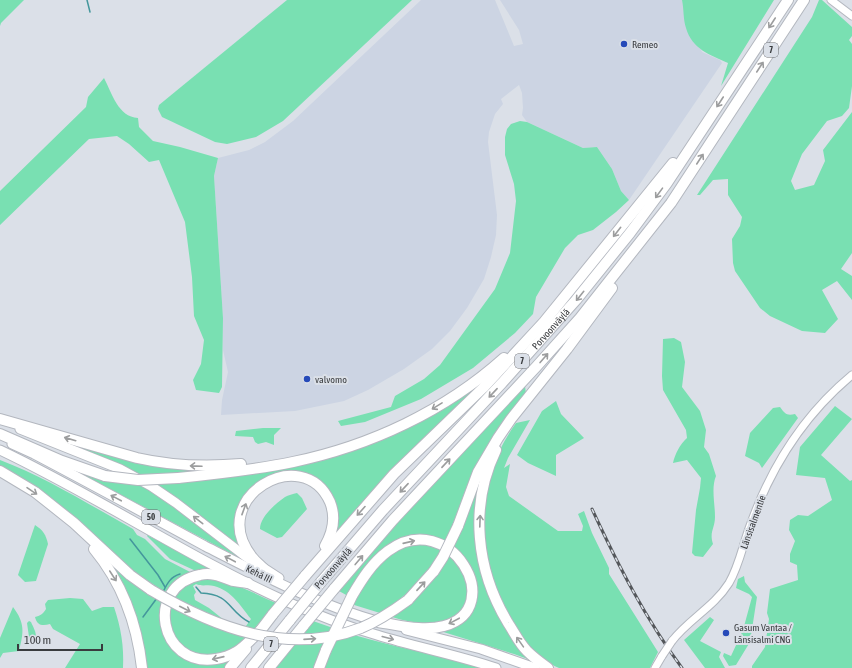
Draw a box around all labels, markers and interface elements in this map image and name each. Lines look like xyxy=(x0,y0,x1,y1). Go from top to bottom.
one-way arrow xyxy=(768,17,776,28)
marker: Remeo xyxy=(619,39,629,49)
place label: Remeo xyxy=(632,39,658,50)
road number: 7 xyxy=(764,43,778,57)
one-way arrow xyxy=(756,62,764,73)
one-way arrow xyxy=(716,96,724,108)
one-way arrow xyxy=(696,154,704,165)
one-way arrow xyxy=(655,188,663,199)
one-way arrow xyxy=(613,226,621,237)
one-way arrow xyxy=(575,291,584,302)
street label: Porvoonväylä xyxy=(530,306,572,351)
one-way arrow xyxy=(540,353,549,363)
road number: 7 xyxy=(515,354,529,368)
marker: valvomo xyxy=(302,374,312,384)
place label: valvomo xyxy=(315,374,347,385)
one-way arrow xyxy=(488,388,498,398)
one-way arrow xyxy=(431,403,443,411)
one-way arrow xyxy=(64,435,77,442)
one-way arrow xyxy=(441,458,451,468)
one-way arrow xyxy=(190,462,203,470)
one-way arrow xyxy=(399,483,409,493)
one-way arrow xyxy=(26,487,38,495)
one-way arrow xyxy=(110,493,122,501)
street label: Länsisalmentie xyxy=(738,493,768,550)
one-way arrow xyxy=(241,502,248,515)
one-way arrow xyxy=(357,505,366,516)
road number: 50 xyxy=(142,510,160,524)
one-way arrow xyxy=(476,515,483,528)
one-way arrow xyxy=(193,516,204,524)
one-way arrow xyxy=(402,538,415,546)
street label: Porvoonväylä xyxy=(312,545,354,591)
one-way arrow xyxy=(354,554,363,565)
one-way arrow xyxy=(224,555,236,562)
street label: Kehä III xyxy=(244,563,274,585)
one-way arrow xyxy=(109,570,117,581)
one-way arrow xyxy=(417,581,426,591)
one-way arrow xyxy=(178,606,190,613)
one-way arrow xyxy=(448,618,460,626)
place label: Gasum Vantaa / Länsisalmi CNG xyxy=(734,622,793,645)
scale bar xyxy=(18,626,102,652)
marker: Gasum Vantaa / Länsisalmi CNG xyxy=(721,628,731,638)
text: 100 m xyxy=(24,633,51,647)
one-way arrow xyxy=(381,635,394,642)
one-way arrow xyxy=(303,636,316,643)
one-way arrow xyxy=(516,636,524,647)
road number: 7 xyxy=(264,637,278,651)
one-way arrow xyxy=(212,655,225,663)

